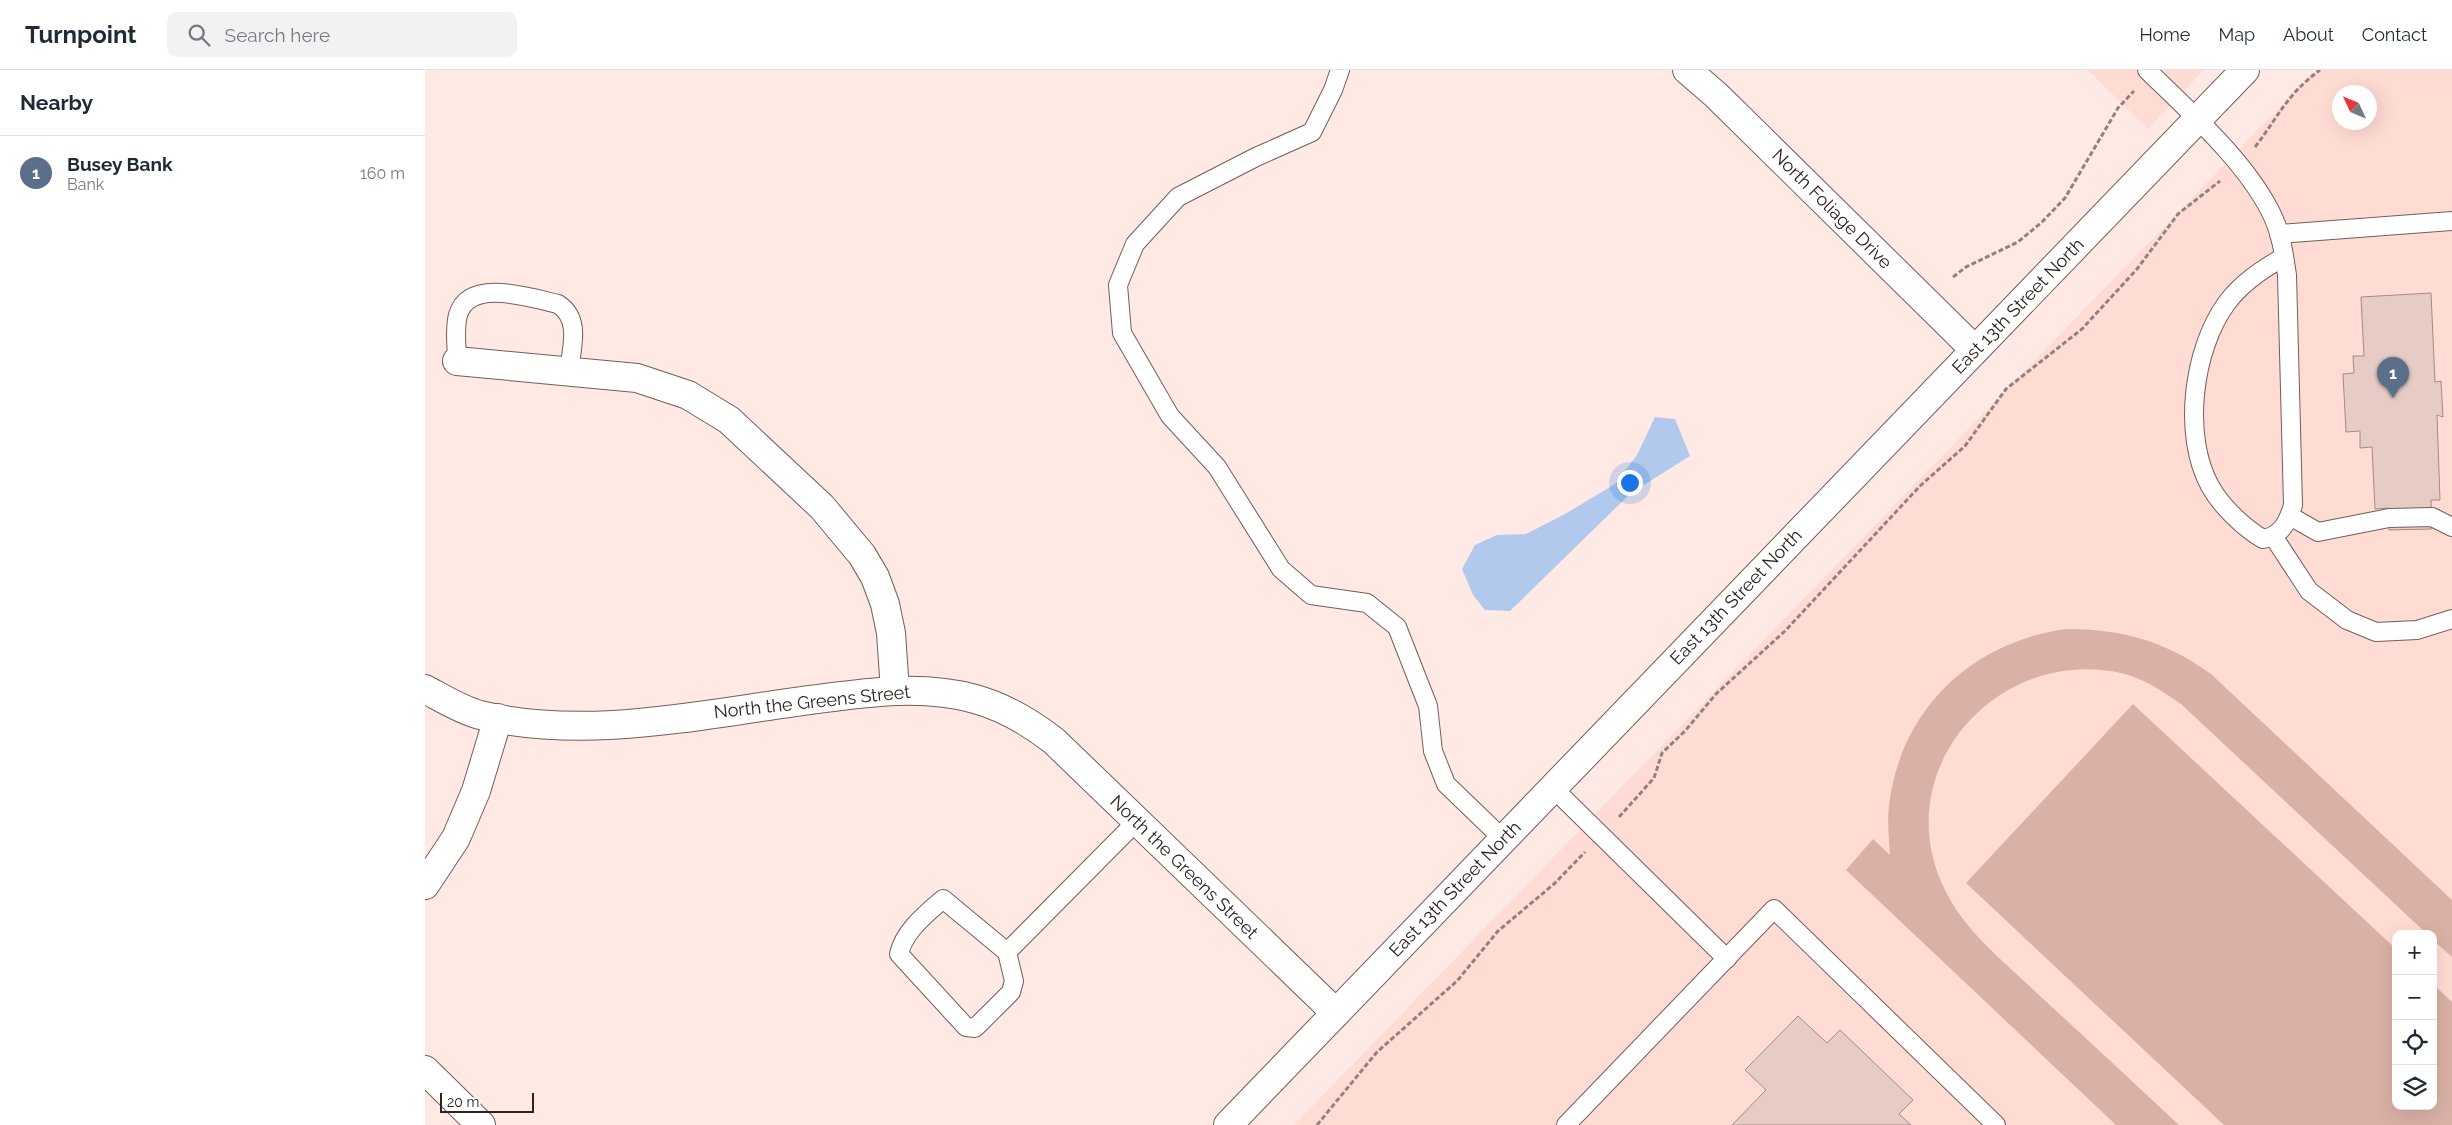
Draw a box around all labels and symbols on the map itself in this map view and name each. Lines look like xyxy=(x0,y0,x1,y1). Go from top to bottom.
north arrow xyxy=(2332,85,2377,130)
street label: North Foliage Drive xyxy=(1768,144,1897,273)
street label: East 13th Street North xyxy=(1947,234,2088,378)
pin: 1 xyxy=(2377,357,2409,398)
your location xyxy=(1617,470,1643,496)
street label: East 13th Street North xyxy=(1665,525,1806,669)
street label: North the Greens Street xyxy=(713,681,911,722)
street label: North the Greens Street xyxy=(1106,791,1263,943)
street label: East 13th Street North xyxy=(1384,817,1525,961)
scale bar xyxy=(440,1090,534,1113)

